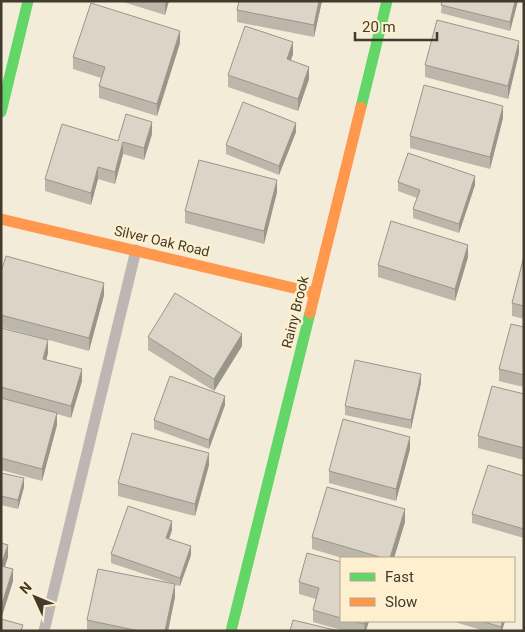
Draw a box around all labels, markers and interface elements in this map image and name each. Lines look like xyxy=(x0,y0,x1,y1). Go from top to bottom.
scale bar xyxy=(355,10,438,42)
text: 20 m xyxy=(362,18,396,36)
street label: Silver Oak Road xyxy=(113,222,211,260)
street label: Rainy Brook xyxy=(278,273,312,350)
legend xyxy=(340,557,515,622)
text: Fast xyxy=(385,568,414,586)
north arrow xyxy=(10,572,60,622)
text: N xyxy=(16,579,35,597)
text: Slow xyxy=(385,593,417,611)

